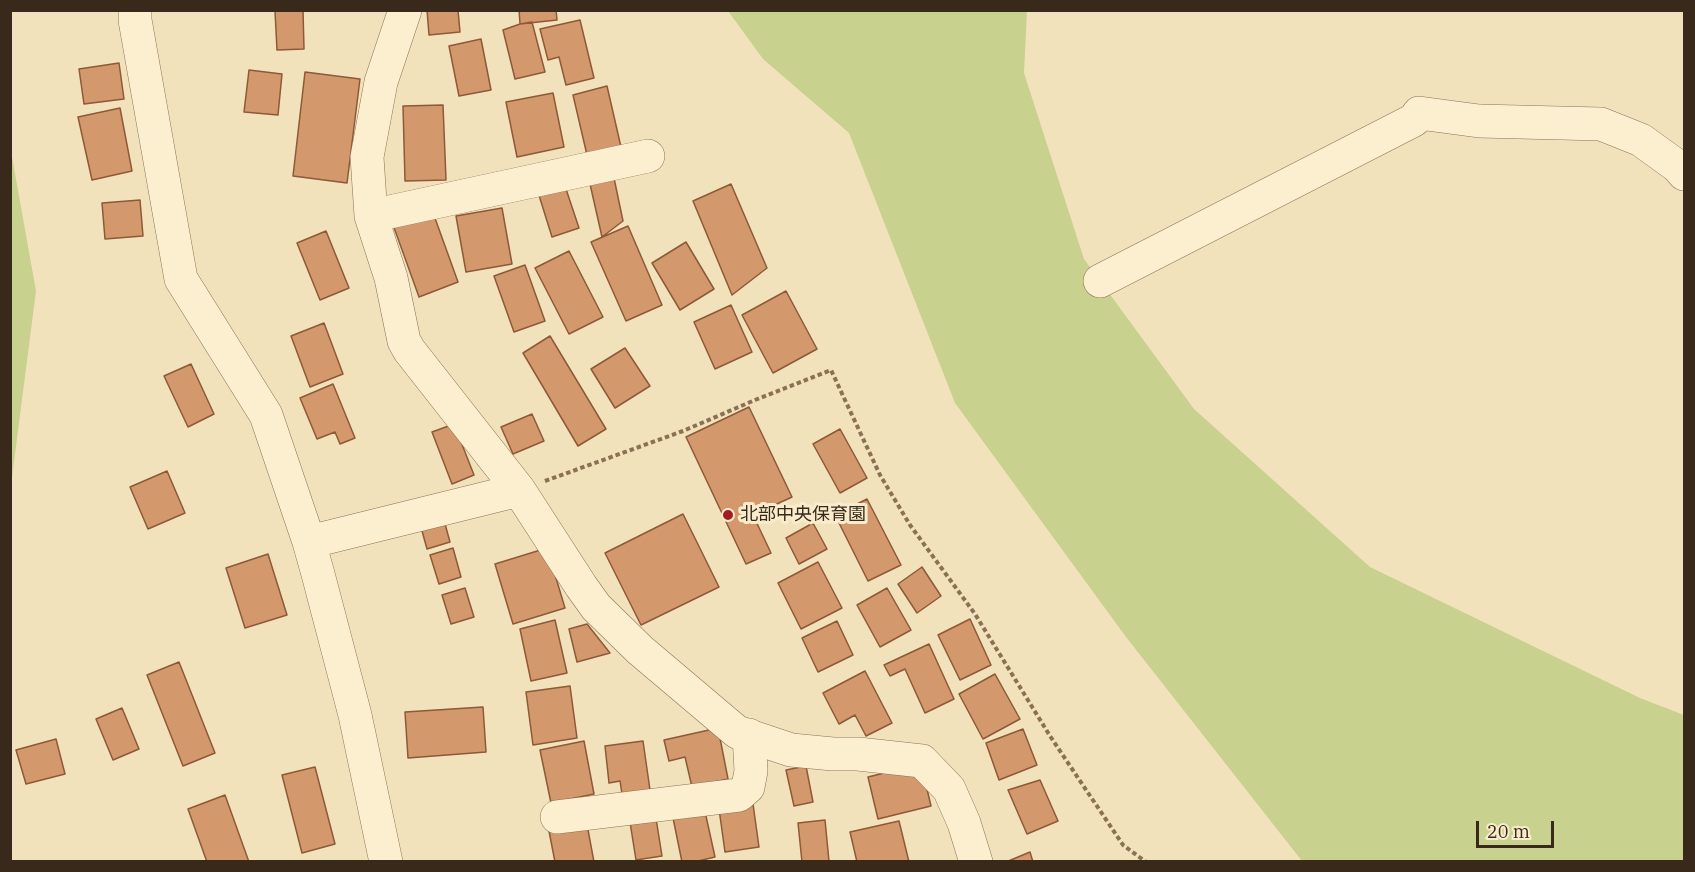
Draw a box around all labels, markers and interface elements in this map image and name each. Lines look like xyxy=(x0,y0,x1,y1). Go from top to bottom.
place label: 北部中央保育園 xyxy=(740,504,866,526)
marker: 北部中央保育園 xyxy=(721,508,735,522)
scale bar xyxy=(1479,809,1557,847)
text: 20 m xyxy=(1487,820,1530,843)

